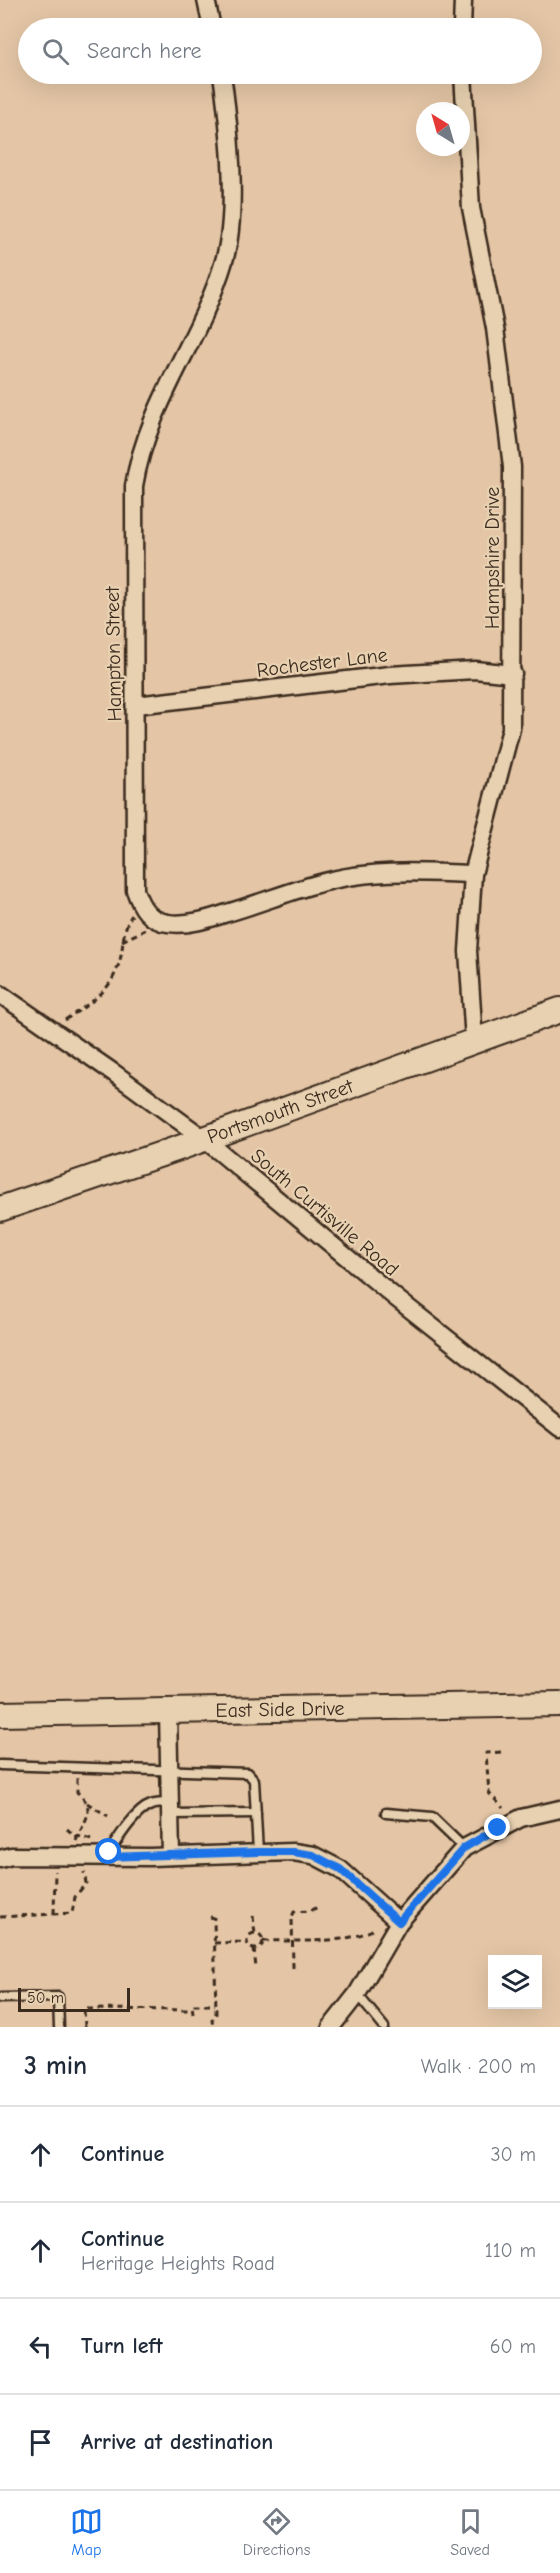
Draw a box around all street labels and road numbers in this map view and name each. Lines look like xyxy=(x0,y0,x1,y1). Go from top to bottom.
street label: Hampshire Drive xyxy=(481,487,504,629)
street label: Hampton Street xyxy=(101,585,126,722)
street label: Rochester Lane xyxy=(255,643,389,682)
street label: Portsmouth Street xyxy=(204,1074,357,1149)
street label: South Curtisville Road xyxy=(246,1144,403,1281)
street label: East Side Drive xyxy=(215,1697,345,1722)

